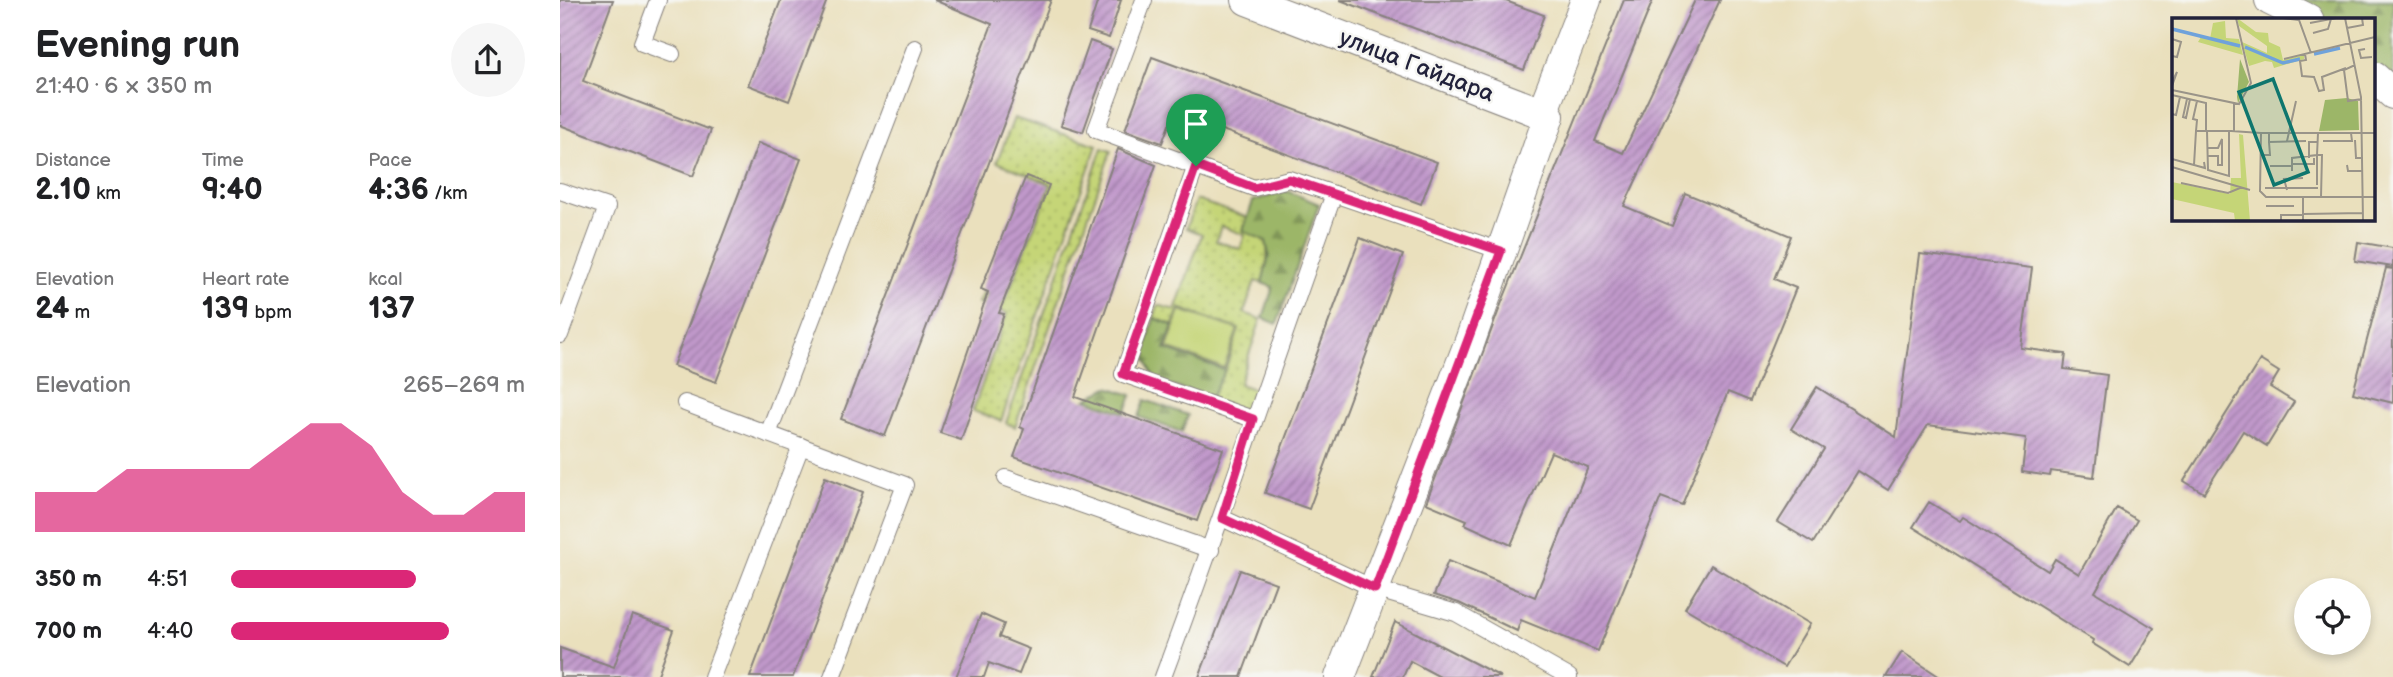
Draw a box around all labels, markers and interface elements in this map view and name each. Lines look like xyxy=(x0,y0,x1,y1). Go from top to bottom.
inset map xyxy=(2172,18,2375,220)
text: Evening run xyxy=(35,23,240,68)
button: share xyxy=(451,23,525,97)
street label: улица Гайдара xyxy=(1335,24,1498,108)
text: 21:40 · 6 × 350 m xyxy=(35,72,212,100)
pin xyxy=(1166,94,1226,166)
icon: arrive xyxy=(1177,105,1215,143)
text: Distance xyxy=(35,149,111,172)
text: Time xyxy=(202,149,244,172)
text: Pace xyxy=(368,149,412,172)
text: 2.10 xyxy=(35,172,91,208)
text: 9:40 xyxy=(202,172,263,208)
text: 4:36 xyxy=(368,172,429,208)
text: km xyxy=(91,182,121,205)
text: /km xyxy=(429,182,468,205)
text: Elevation xyxy=(35,268,114,291)
text: Heart rate xyxy=(202,268,289,291)
text: kcal xyxy=(368,268,402,291)
text: 24 xyxy=(35,291,69,327)
text: 139 xyxy=(202,291,249,327)
text: 137 xyxy=(368,291,415,327)
text: m xyxy=(69,301,90,324)
text: bpm xyxy=(249,301,292,324)
text: Elevation xyxy=(35,371,131,399)
text: 265–269 m xyxy=(403,371,525,399)
text: 350 m xyxy=(35,565,102,593)
text: 4:51 xyxy=(147,565,188,593)
map controls xyxy=(2294,578,2371,655)
button: locate xyxy=(2294,578,2371,655)
text: 700 m xyxy=(35,617,102,645)
text: 4:40 xyxy=(147,617,193,645)

